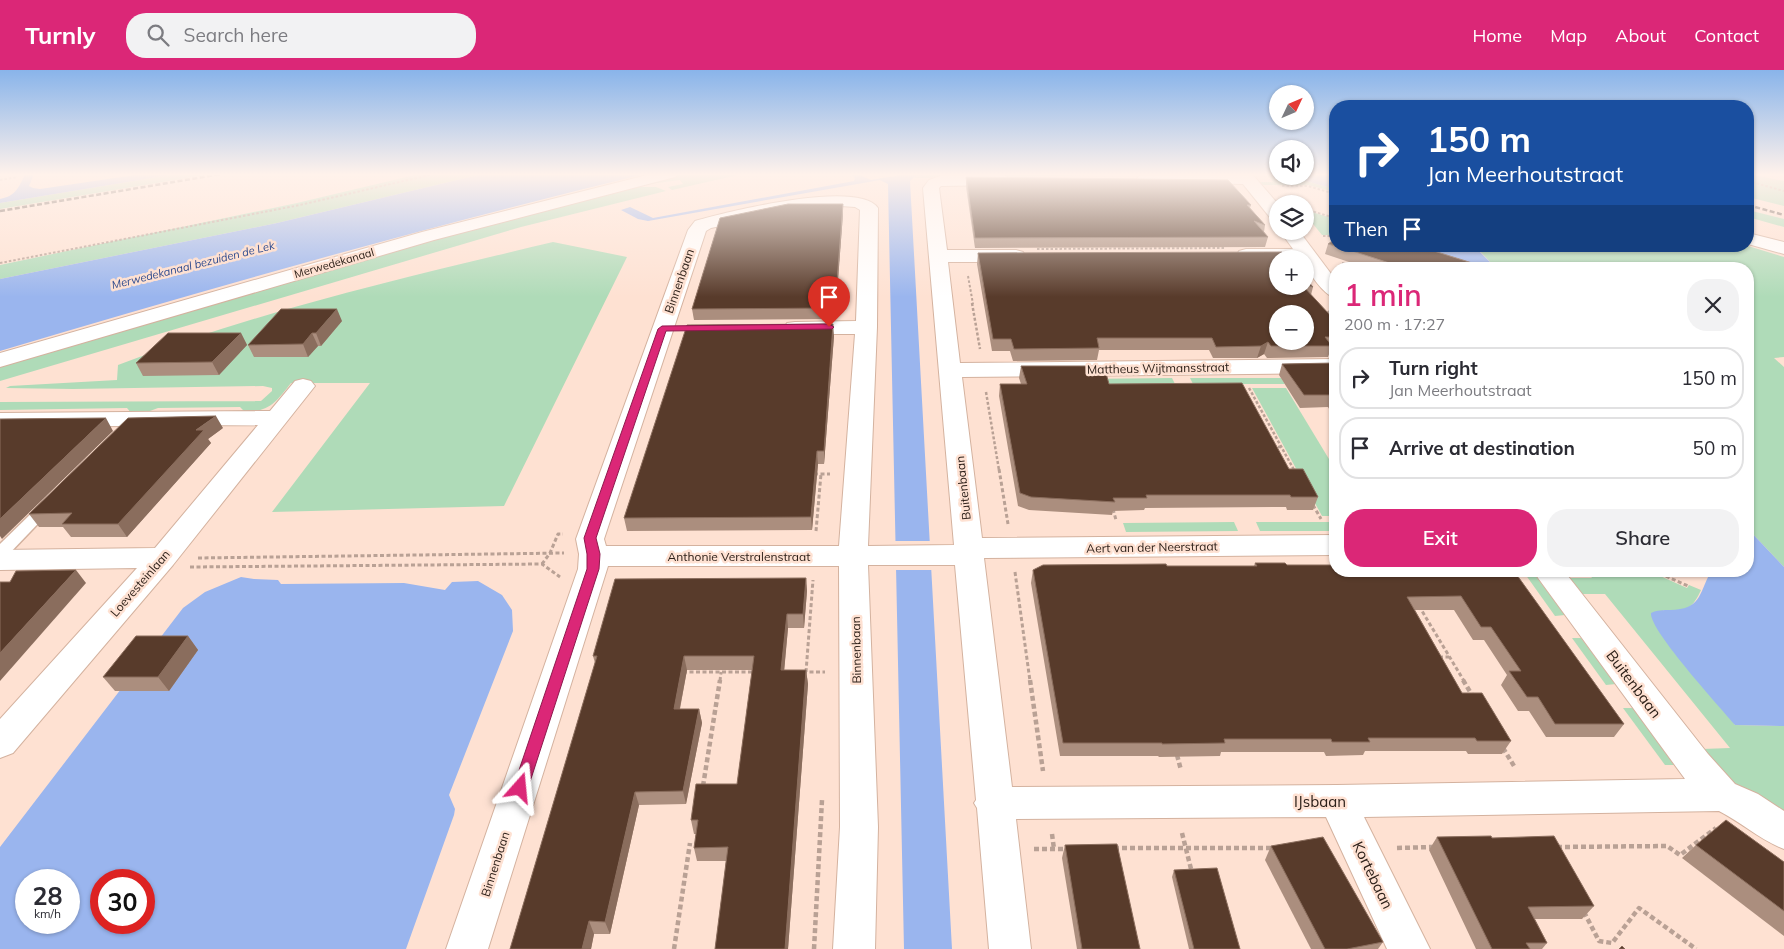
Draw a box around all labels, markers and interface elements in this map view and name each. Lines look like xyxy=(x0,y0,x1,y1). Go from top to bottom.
search box xyxy=(126,13,476,58)
text: Turnly xyxy=(25,20,96,50)
icon: search xyxy=(144,21,172,49)
text: Search here xyxy=(184,23,288,47)
text: Home xyxy=(1472,24,1522,47)
text: Map xyxy=(1550,24,1587,47)
text: About xyxy=(1615,24,1666,47)
text: Contact xyxy=(1694,24,1759,47)
north arrow xyxy=(1269,85,1314,130)
map controls xyxy=(1269,85,1314,350)
text: 150 m xyxy=(1427,117,1531,161)
icon: right xyxy=(1344,120,1409,185)
button: sound xyxy=(1269,140,1314,185)
text: Jan Meerhoutstraat xyxy=(1427,160,1623,188)
button: layers xyxy=(1269,195,1314,240)
icon: arrive xyxy=(1398,215,1426,243)
text: Then xyxy=(1344,217,1388,241)
water label: Merwedekanaal bezuiden de Lek xyxy=(110,238,276,292)
street label: Merwedekanaal xyxy=(293,245,375,281)
street label: Binnenbaan xyxy=(661,247,697,315)
button: + xyxy=(1269,250,1314,295)
pin xyxy=(808,276,850,327)
text: 1 min xyxy=(1344,276,1422,314)
button: close xyxy=(1687,279,1739,331)
icon: arrive xyxy=(815,283,843,311)
button: − xyxy=(1269,305,1314,350)
text: 200 m · 17:27 xyxy=(1344,314,1445,334)
text: Turn right xyxy=(1389,356,1478,380)
street label: Mattheus Wijtmansstraat xyxy=(1087,359,1229,377)
icon: right xyxy=(1346,364,1374,392)
text: 150 m xyxy=(1681,366,1737,390)
text: Jan Meerhoutstraat xyxy=(1389,380,1532,400)
icon: arrive xyxy=(1346,434,1374,462)
text: Arrive at destination xyxy=(1389,436,1575,460)
text: 50 m xyxy=(1693,436,1737,460)
street label: Buitenbaan xyxy=(952,455,974,521)
button: Exit xyxy=(1344,509,1537,567)
button: Share xyxy=(1547,509,1739,567)
street label: Aert van der Neerstraat xyxy=(1086,538,1218,556)
street label: Loevesteinlaan xyxy=(107,547,173,619)
street label: Anthonie Verstralenstraat xyxy=(668,549,810,564)
street label: Binnenbaan xyxy=(848,616,864,684)
street label: Buitenbaan xyxy=(1602,646,1666,722)
position arrow xyxy=(493,761,545,813)
street label: IJsbaan xyxy=(1294,792,1346,811)
street label: Binnenbaan xyxy=(477,830,513,898)
street label: Kortebaan xyxy=(1348,838,1398,912)
speed limit sign: 30 xyxy=(90,869,155,934)
text: 28 xyxy=(32,880,63,911)
text: km/h xyxy=(34,906,61,921)

